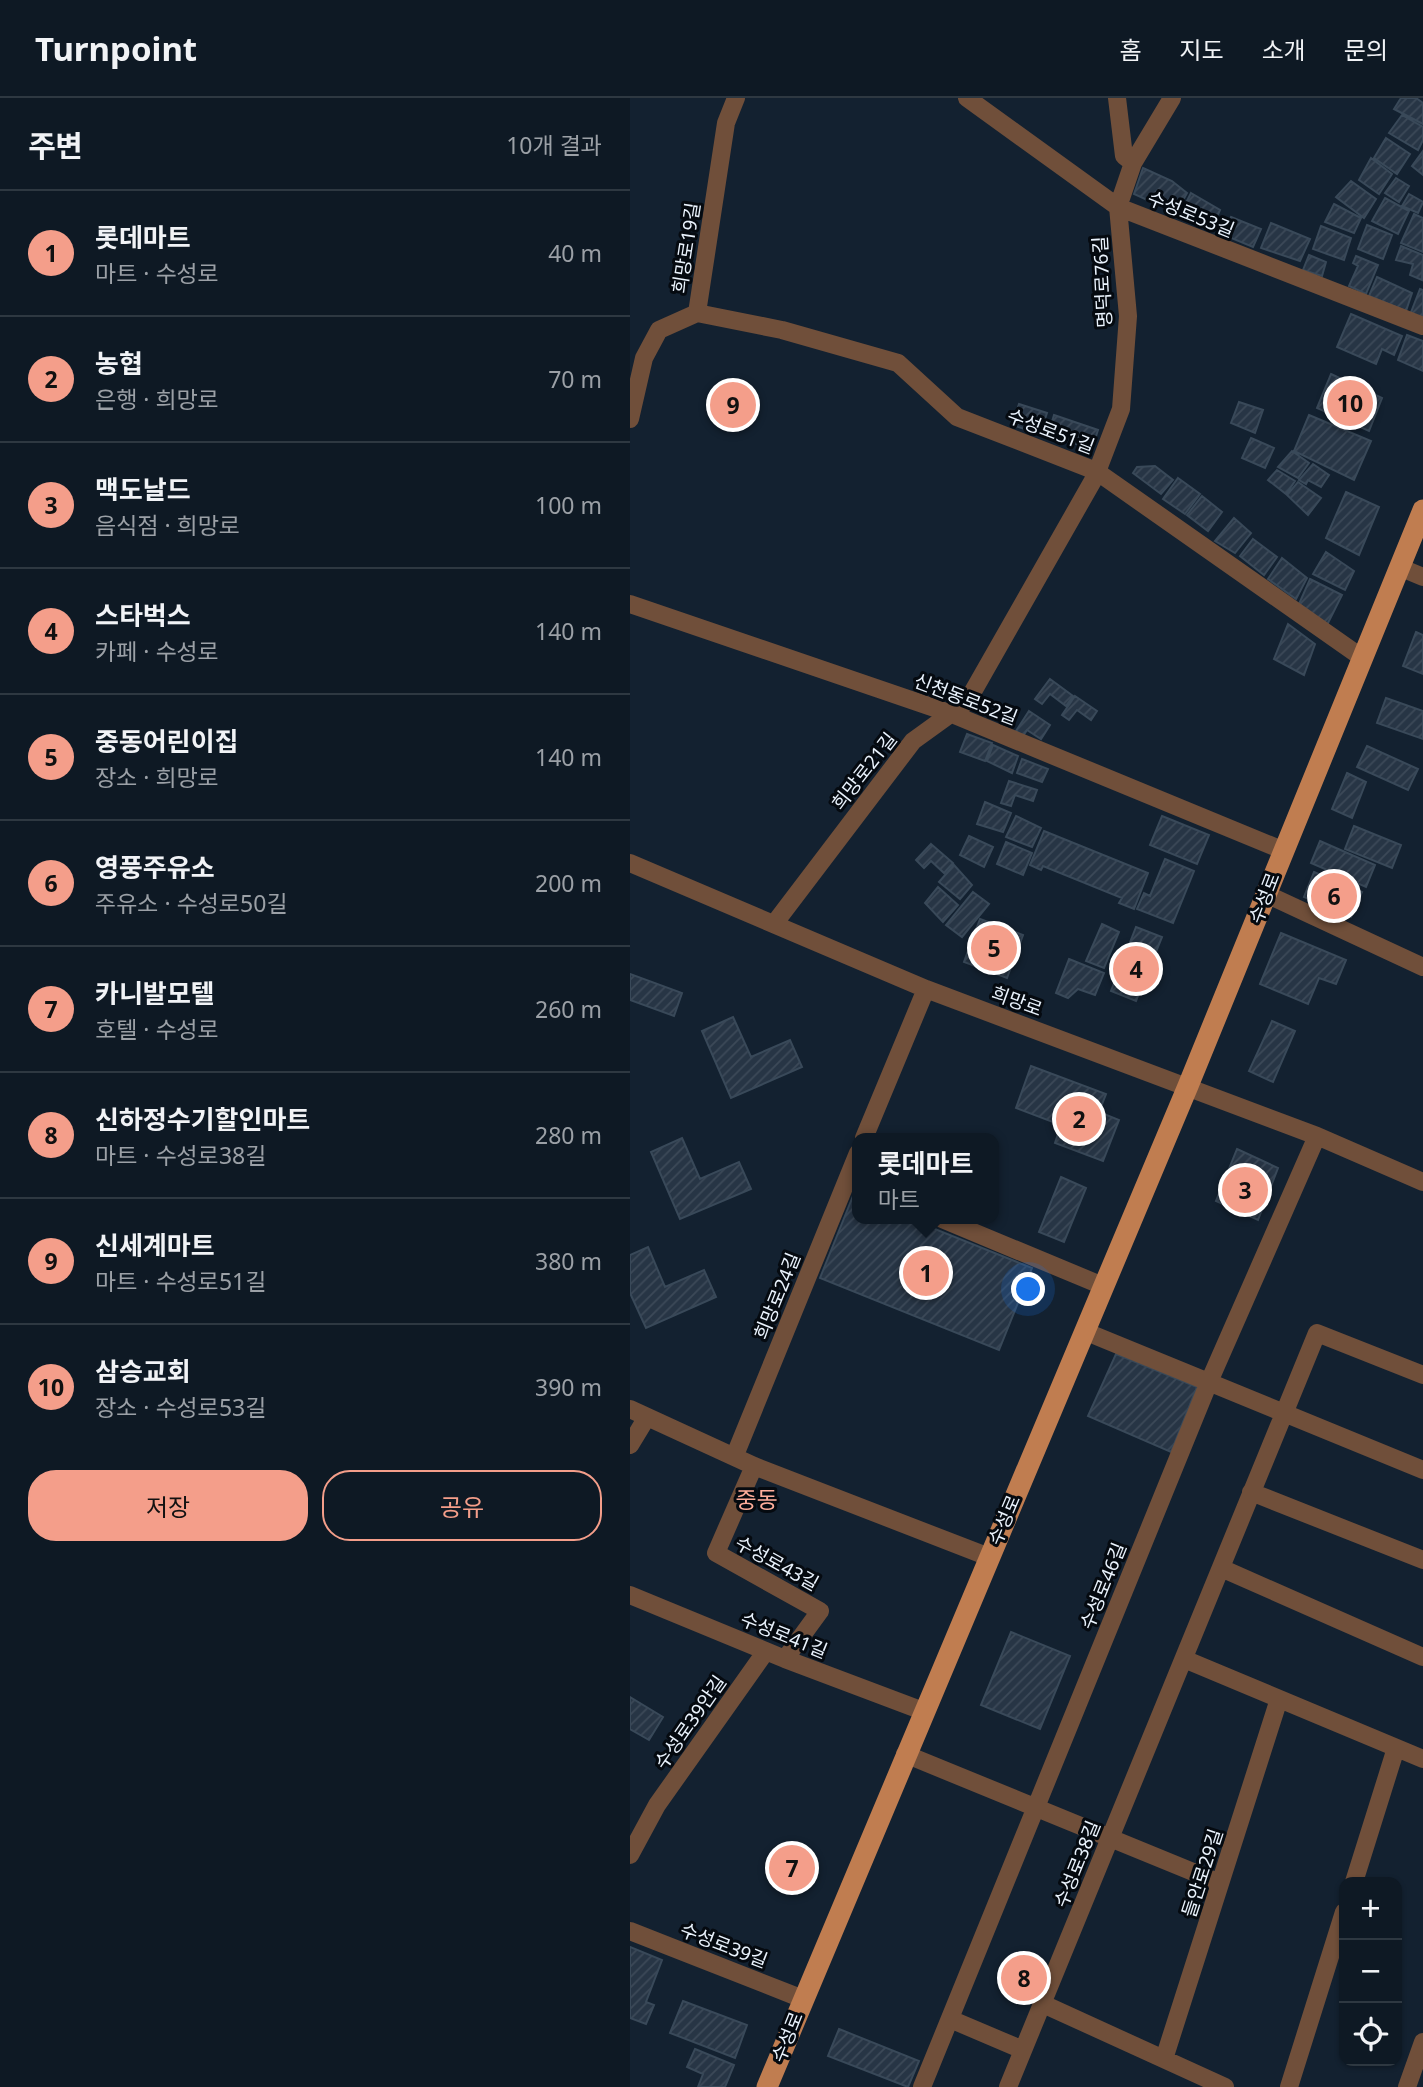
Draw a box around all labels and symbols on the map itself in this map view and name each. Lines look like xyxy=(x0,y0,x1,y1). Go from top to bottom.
street label: 수성로53길 xyxy=(1144,185,1238,243)
street label: 희망로19길 xyxy=(666,201,706,295)
street label: 명덕로76길 xyxy=(1087,236,1117,328)
pin: 10 xyxy=(1327,377,1373,429)
pin: 9 xyxy=(710,379,756,431)
street label: 수성로51길 xyxy=(1004,402,1098,460)
street label: 신천동로52길 xyxy=(910,667,1022,731)
street label: 희망로21길 xyxy=(826,727,902,815)
street label: 수성로 xyxy=(1242,869,1286,927)
pin: 6 xyxy=(1311,870,1357,922)
pin: 5 xyxy=(971,922,1017,974)
pin: 4 xyxy=(1113,943,1159,995)
street label: 희망로 xyxy=(988,980,1046,1022)
pin: 2 xyxy=(1056,1093,1102,1145)
pin: 3 xyxy=(1222,1164,1268,1216)
pin: 1 xyxy=(903,1247,949,1299)
street label: 희망로24길 xyxy=(748,1249,806,1343)
your location xyxy=(1011,1272,1045,1306)
district label: 중동 xyxy=(736,1483,778,1515)
street label: 수성로 xyxy=(982,1491,1026,1549)
street label: 수성로43길 xyxy=(731,1529,823,1597)
street label: 수성로46길 xyxy=(1074,1539,1132,1633)
street label: 수성로41길 xyxy=(737,1606,831,1664)
street label: 수성로39안길 xyxy=(648,1670,732,1774)
street label: 수성로38길 xyxy=(1048,1817,1106,1911)
street label: 들안로29길 xyxy=(1175,1825,1229,1921)
pin: 7 xyxy=(769,1842,815,1894)
street label: 수성로39길 xyxy=(677,1916,771,1974)
pin: 8 xyxy=(1001,1952,1047,2004)
street label: 수성로 xyxy=(765,2008,809,2066)

